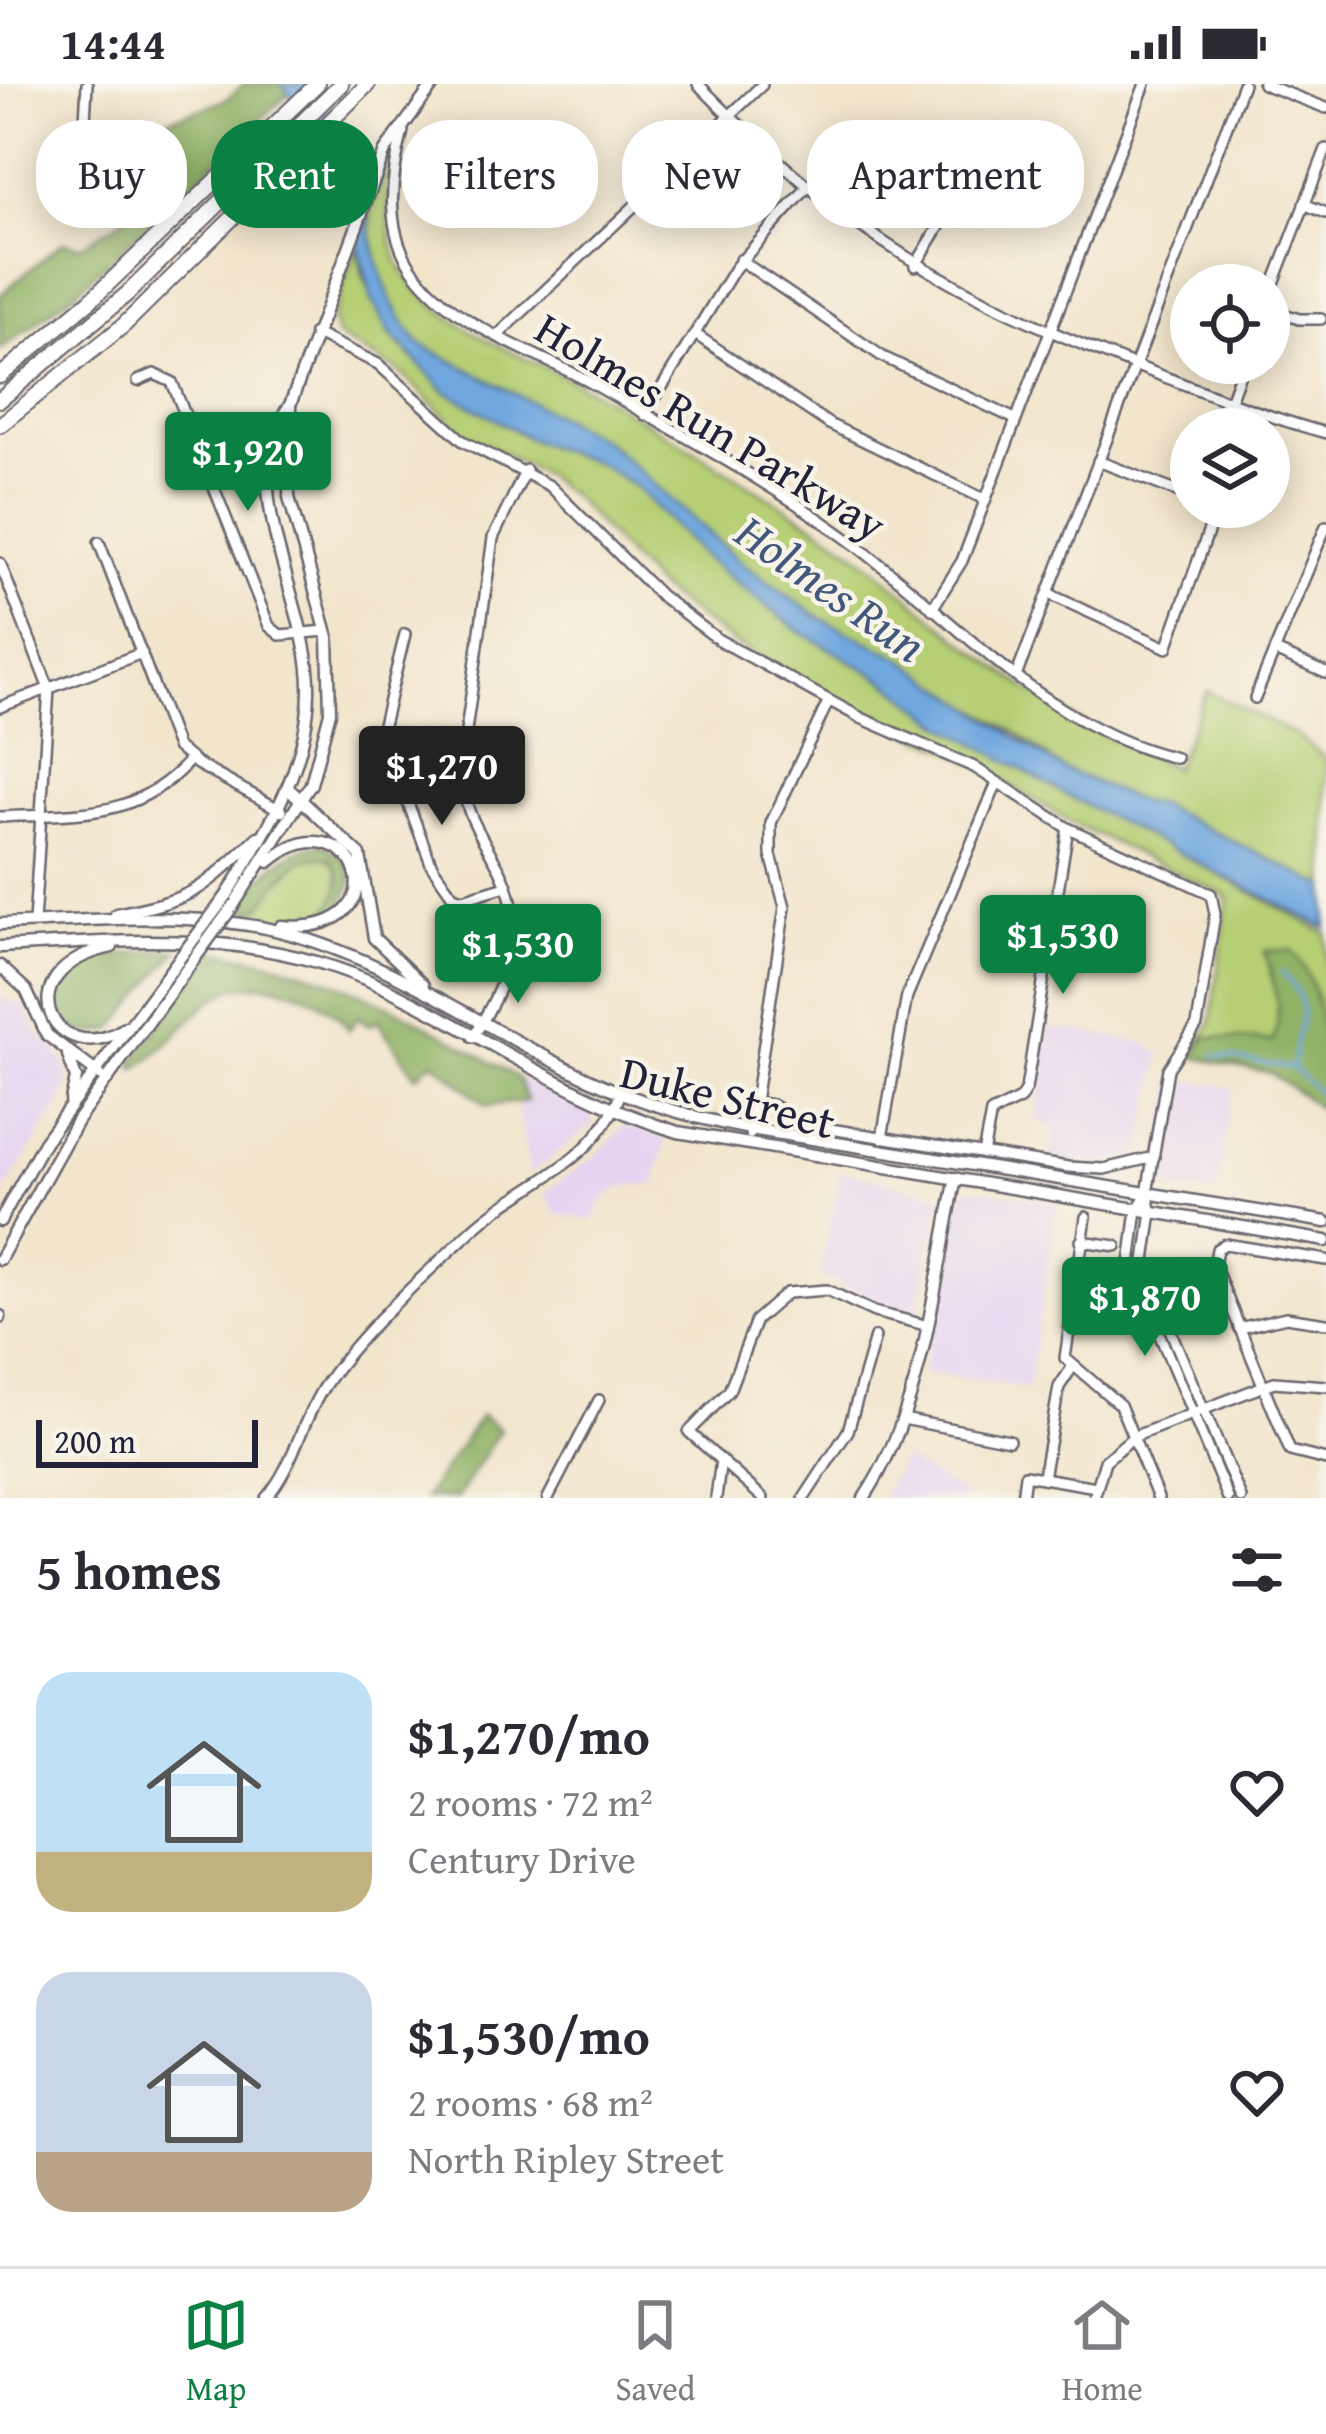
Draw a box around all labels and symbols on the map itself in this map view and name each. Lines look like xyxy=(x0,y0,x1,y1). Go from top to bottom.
street label: Holmes Run Parkway xyxy=(524,295,899,556)
pin: $1,920 xyxy=(150,412,346,514)
water label: Holmes Run xyxy=(721,495,941,679)
pin: $1,270 xyxy=(344,726,540,828)
pin: $1,530 xyxy=(965,895,1161,997)
pin: $1,530 xyxy=(420,904,616,1006)
street label: Duke Street xyxy=(614,1039,842,1155)
pin: $1,870 xyxy=(1047,1257,1243,1359)
scale bar xyxy=(36,1414,258,1467)

